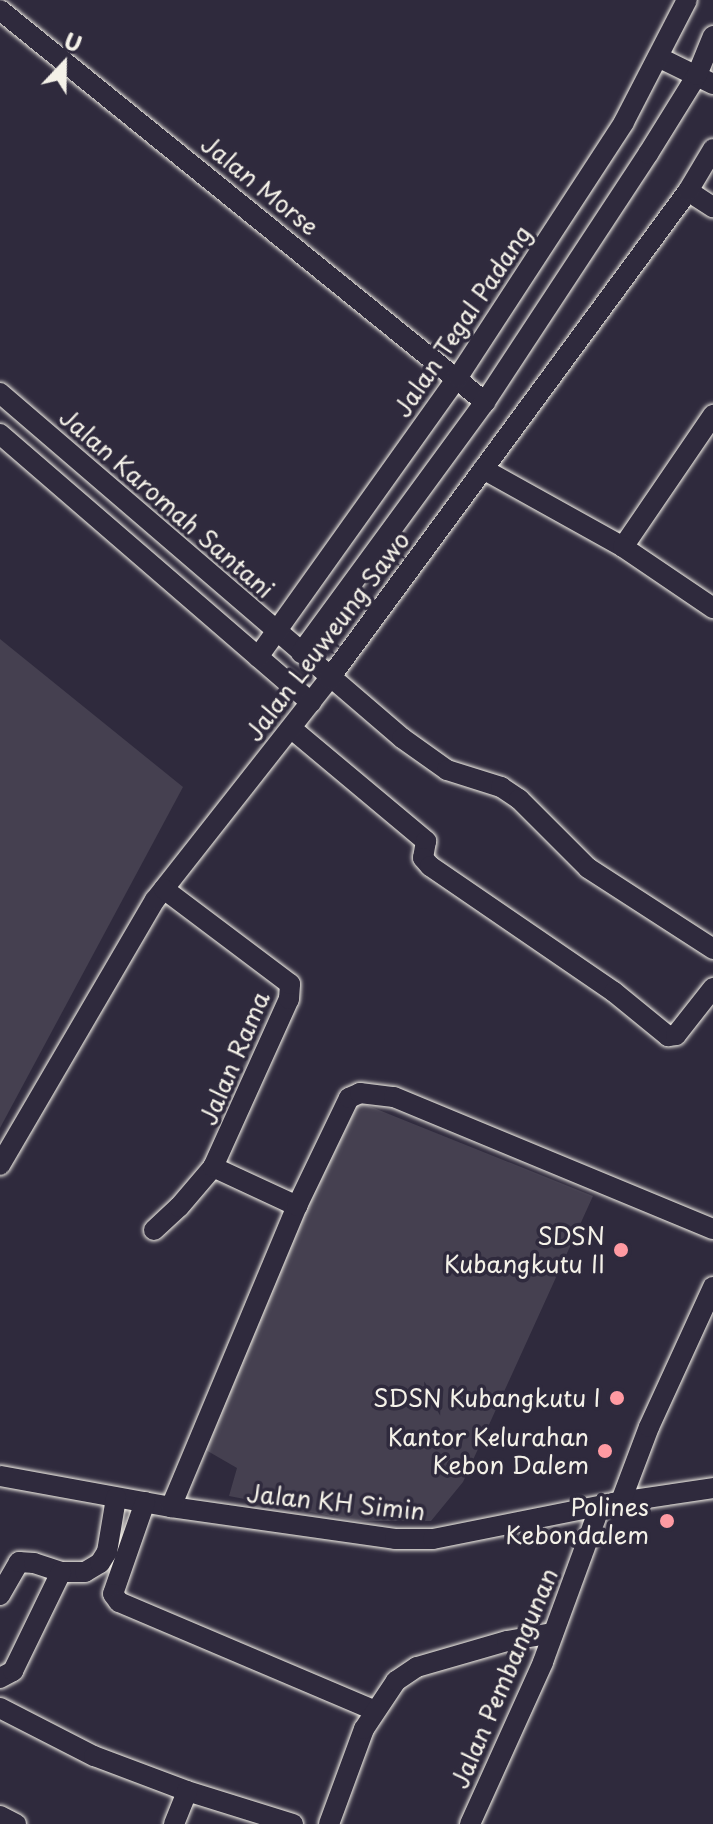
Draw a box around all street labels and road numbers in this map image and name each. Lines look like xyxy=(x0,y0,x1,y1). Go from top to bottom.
street label: Jalan Morse xyxy=(195,129,325,241)
street label: Jalan Tegal Padang xyxy=(387,219,537,423)
street label: Jalan Karomah Santani xyxy=(53,401,281,605)
street label: Jalan Leuweung Sawo xyxy=(238,525,416,747)
street label: Jalan Rama xyxy=(193,988,275,1128)
street label: Jalan KH Simin xyxy=(245,1478,427,1526)
street label: Jalan Pembangunan xyxy=(444,1563,564,1793)

